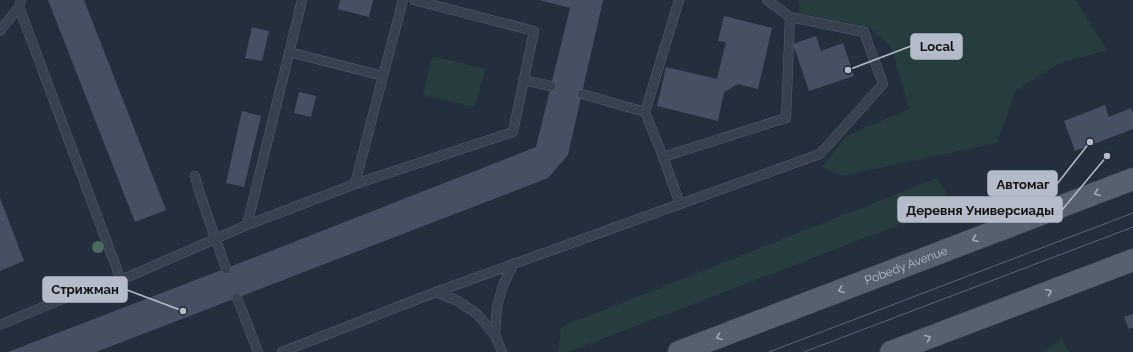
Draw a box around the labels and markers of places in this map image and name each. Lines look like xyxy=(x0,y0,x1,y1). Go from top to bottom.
callout: Local xyxy=(911,34,962,59)
callout: Автомаг xyxy=(988,171,1057,196)
callout: Деревня Универсиады xyxy=(898,197,1062,222)
callout: Стрижман xyxy=(43,277,127,302)

